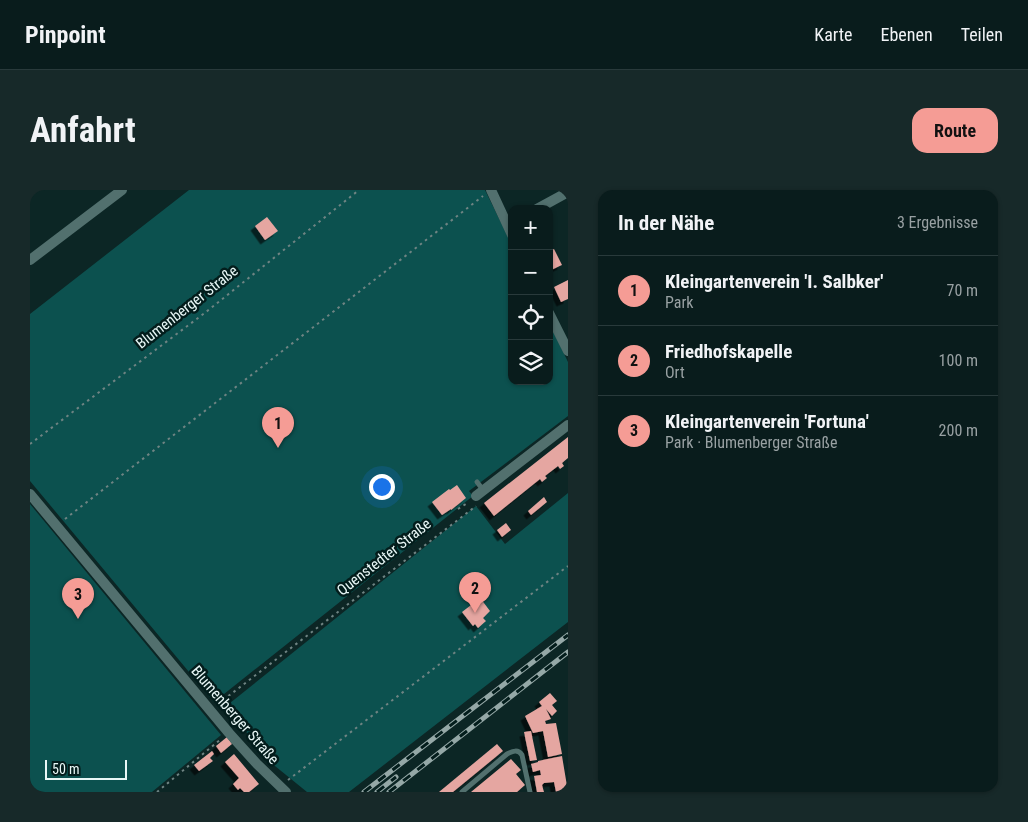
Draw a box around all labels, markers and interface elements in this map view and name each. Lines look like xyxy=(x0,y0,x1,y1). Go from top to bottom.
text: Pinpoint xyxy=(25,21,106,49)
text: Karte xyxy=(814,24,853,45)
text: Ebenen xyxy=(881,24,933,45)
text: Teilen xyxy=(961,24,1003,45)
button: Route xyxy=(912,108,998,153)
text: Anfahrt xyxy=(30,110,136,151)
map controls xyxy=(508,205,553,385)
button: + xyxy=(508,205,553,250)
text: In der Nähe xyxy=(618,211,714,235)
text: 3 Ergebnisse xyxy=(897,213,978,232)
button: − xyxy=(508,250,553,295)
street label: Blumenberger Straße xyxy=(132,262,242,352)
text: Kleingartenverein 'I. Salbker' xyxy=(665,270,883,293)
text: 1 xyxy=(630,281,638,300)
text: 70 m xyxy=(946,281,978,300)
text: Park xyxy=(665,293,694,312)
button: locate xyxy=(508,295,553,340)
button: layers xyxy=(508,340,553,385)
text: Friedhofskapelle xyxy=(665,340,792,363)
text: 2 xyxy=(630,351,638,370)
text: 100 m xyxy=(939,351,978,370)
text: Ort xyxy=(665,363,685,382)
pin: 1 xyxy=(262,407,294,448)
text: Kleingartenverein 'Fortuna' xyxy=(665,410,869,433)
text: 3 xyxy=(630,421,638,440)
text: 200 m xyxy=(939,421,978,440)
text: Park · Blumenberger Straße xyxy=(665,433,837,452)
your location xyxy=(369,474,395,500)
street label: Quenstedter Straße xyxy=(333,515,435,599)
pin: 2 xyxy=(459,572,491,613)
pin: 3 xyxy=(62,578,94,619)
street label: Blumenberger Straße xyxy=(187,662,283,768)
scale bar xyxy=(45,757,128,780)
text: 50 m xyxy=(52,761,80,777)

